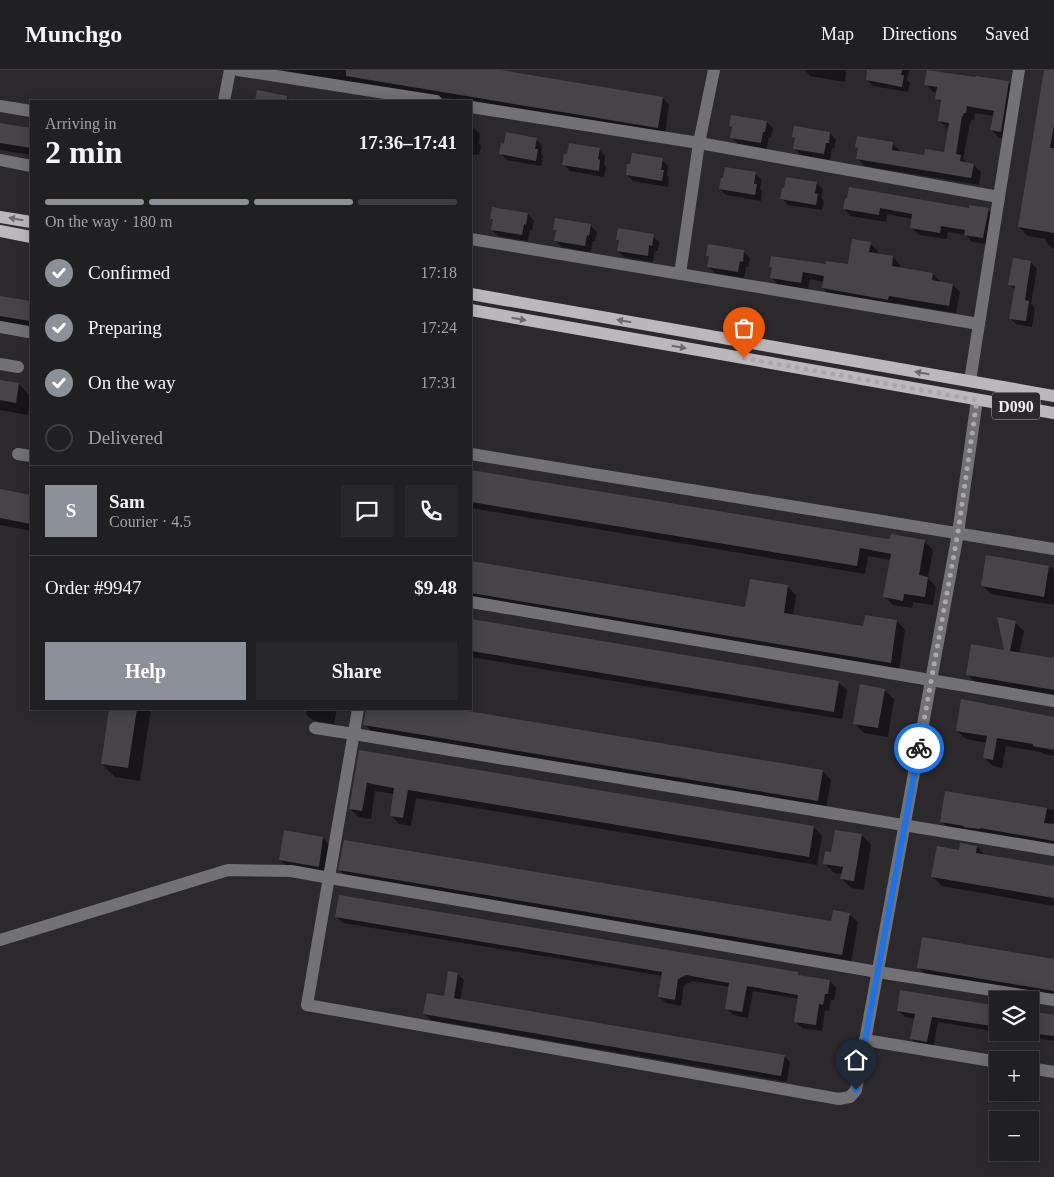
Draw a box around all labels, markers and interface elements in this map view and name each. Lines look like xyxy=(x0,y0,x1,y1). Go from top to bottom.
text: Munchgo xyxy=(25,21,122,47)
text: Map xyxy=(821,24,854,44)
text: Directions xyxy=(882,24,957,44)
text: Saved xyxy=(985,24,1029,44)
text: Arriving in xyxy=(45,115,117,132)
text: 17:36–17:41 xyxy=(359,132,457,153)
text: 2 min xyxy=(45,134,122,170)
text: On the way · 180 m xyxy=(45,213,173,230)
one-way arrow xyxy=(7,215,23,223)
icon: check xyxy=(45,259,73,287)
text: Confirmed xyxy=(88,262,170,283)
text: 17:18 xyxy=(421,264,457,281)
pin xyxy=(723,307,765,358)
icon: check xyxy=(45,314,73,342)
icon: bag xyxy=(730,314,758,342)
one-way arrow xyxy=(512,315,528,323)
one-way arrow xyxy=(615,316,631,324)
text: Preparing xyxy=(88,317,162,338)
text: 17:24 xyxy=(421,319,457,336)
one-way arrow xyxy=(672,343,687,351)
one-way arrow xyxy=(913,368,929,376)
icon: check xyxy=(45,369,73,397)
text: On the way xyxy=(88,372,176,393)
text: 17:31 xyxy=(421,374,457,391)
road number: D090 xyxy=(992,392,1040,420)
text: Delivered xyxy=(88,427,163,448)
button: chat xyxy=(341,485,393,537)
button: phone xyxy=(405,485,457,537)
text: Sam xyxy=(109,491,145,512)
text: S xyxy=(66,500,76,521)
text: Courier · 4.5 xyxy=(109,513,191,530)
text: Order #9947 xyxy=(45,577,142,598)
text: $9.48 xyxy=(414,577,457,598)
button: Help xyxy=(45,642,246,700)
button: Share xyxy=(256,642,457,700)
courier xyxy=(894,723,944,773)
icon: bike xyxy=(905,734,933,762)
map controls xyxy=(989,991,1039,1161)
button: layers xyxy=(989,991,1039,1041)
pin xyxy=(835,1039,877,1090)
icon: home xyxy=(842,1046,870,1074)
button: + xyxy=(989,1051,1039,1101)
button: − xyxy=(989,1111,1039,1161)

